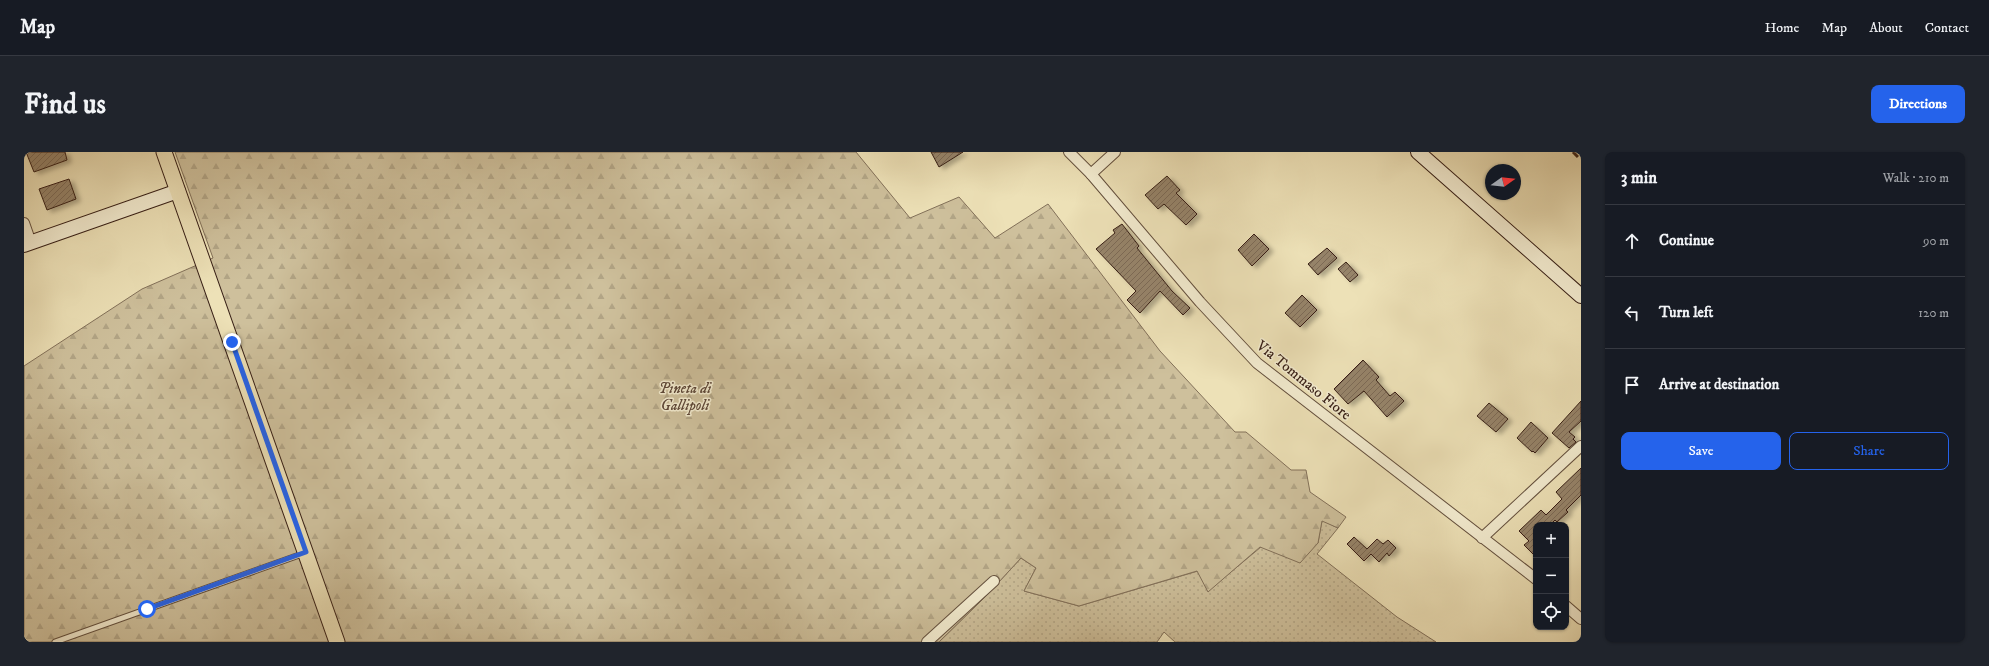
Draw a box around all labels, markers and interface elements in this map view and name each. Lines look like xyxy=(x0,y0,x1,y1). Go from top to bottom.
text: Map xyxy=(20,16,55,39)
text: Home xyxy=(1765,19,1799,37)
text: Map xyxy=(1821,19,1847,37)
text: About xyxy=(1869,19,1903,37)
text: Contact xyxy=(1925,19,1969,37)
button: Directions xyxy=(1871,85,1965,123)
text: Find us xyxy=(24,87,106,122)
north arrow xyxy=(1485,164,1521,200)
text: 3 min xyxy=(1621,167,1657,189)
text: Walk · 210 m xyxy=(1883,170,1949,186)
icon: ahead xyxy=(1621,230,1643,252)
text: Continue xyxy=(1659,231,1714,250)
text: 90 m xyxy=(1923,233,1949,249)
icon: left xyxy=(1621,302,1643,324)
text: Turn left xyxy=(1659,303,1713,322)
text: 120 m xyxy=(1918,305,1949,321)
route end xyxy=(223,333,241,351)
street label: Via Tommaso Fiore xyxy=(1252,336,1355,424)
icon: arrive xyxy=(1621,374,1643,396)
text: Arrive at destination xyxy=(1659,375,1779,394)
park label: Pineta di Gallipoli xyxy=(659,379,712,415)
button: Save xyxy=(1621,432,1781,470)
button: Share xyxy=(1789,432,1949,470)
map controls xyxy=(1533,522,1569,630)
button: + xyxy=(1533,522,1569,558)
button: − xyxy=(1533,558,1569,594)
button: locate xyxy=(1533,594,1569,630)
route start xyxy=(138,600,156,618)

